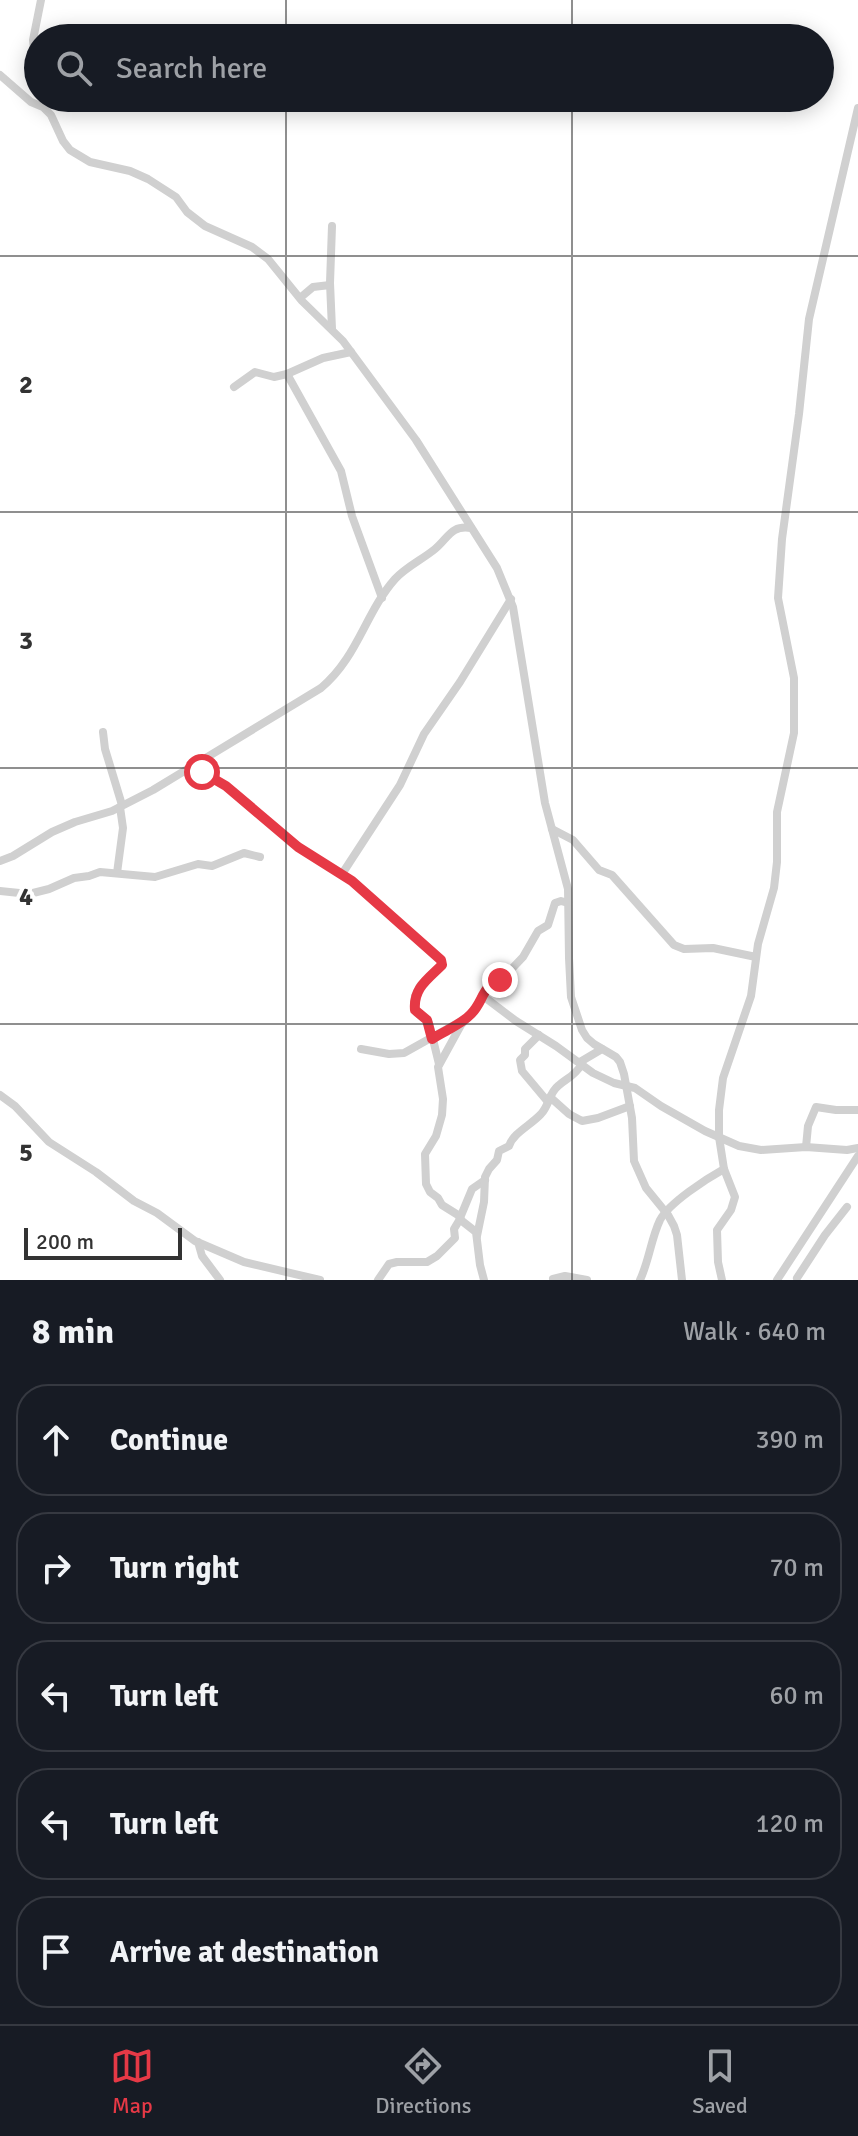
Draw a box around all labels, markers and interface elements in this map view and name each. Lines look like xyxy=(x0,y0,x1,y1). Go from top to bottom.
search box xyxy=(24,24,834,112)
icon: search xyxy=(52,46,96,90)
text: Search here xyxy=(116,50,267,87)
text: 2 xyxy=(19,369,33,401)
text: 3 xyxy=(19,625,33,657)
route start xyxy=(184,754,220,790)
text: 4 xyxy=(19,881,33,913)
route end xyxy=(482,962,518,998)
text: 5 xyxy=(19,1137,33,1169)
scale bar xyxy=(24,1224,182,1260)
text: 200 m xyxy=(36,1228,94,1255)
text: 8 min xyxy=(32,1311,114,1353)
text: Walk · 640 m xyxy=(683,1316,826,1348)
icon: ahead xyxy=(34,1418,78,1462)
text: Continue xyxy=(110,1422,228,1459)
text: 390 m xyxy=(755,1424,824,1456)
icon: right xyxy=(34,1546,78,1590)
text: Turn right xyxy=(110,1550,239,1587)
text: 70 m xyxy=(769,1552,824,1584)
icon: left xyxy=(34,1674,78,1718)
text: Turn left xyxy=(110,1678,219,1715)
text: 60 m xyxy=(769,1680,824,1712)
icon: left xyxy=(34,1802,78,1846)
text: Turn left xyxy=(110,1806,219,1843)
text: 120 m xyxy=(755,1808,824,1840)
icon: arrive xyxy=(34,1930,78,1974)
text: Arrive at destination xyxy=(110,1934,379,1971)
tab: Map xyxy=(110,2044,154,2119)
tab: Directions xyxy=(375,2044,471,2119)
tab: Saved xyxy=(692,2044,748,2119)

